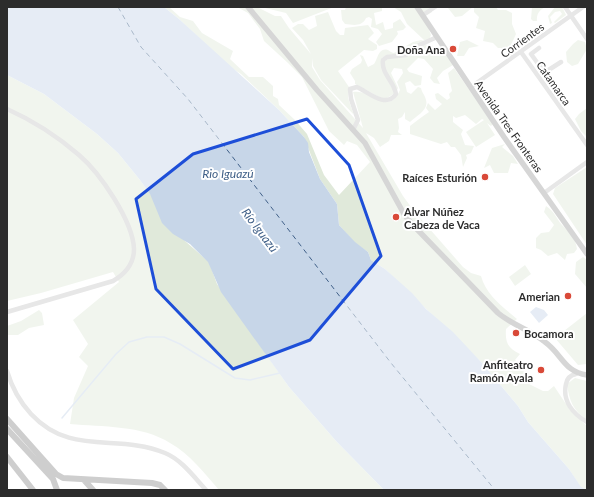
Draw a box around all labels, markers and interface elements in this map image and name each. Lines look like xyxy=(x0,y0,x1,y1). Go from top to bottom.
street label: Corrientes xyxy=(498,20,546,60)
place label: Doña Ana xyxy=(397,43,445,56)
marker: Doña Ana xyxy=(448,44,458,54)
street label: Catamarca xyxy=(534,58,574,108)
street label: Avenida Tres Fronteras xyxy=(472,77,546,175)
water label: Rio Iguazú xyxy=(202,166,254,181)
place label: Raíces Esturión xyxy=(402,171,477,184)
marker: Raíces Esturión xyxy=(480,172,490,182)
water label: Río Iguazú xyxy=(239,205,281,255)
place label: Alvar Núñez Cabeza de Vaca xyxy=(403,205,480,231)
marker: Alvar Núñez Cabeza de Vaca xyxy=(391,212,401,222)
place label: Amerian xyxy=(518,290,560,303)
marker: Amerian xyxy=(563,291,573,301)
place label: Bocamora xyxy=(524,327,574,340)
marker: Bocamora xyxy=(511,328,521,338)
place label: Anfiteatro Ramón Ayala xyxy=(470,358,533,384)
marker: Anfiteatro Ramón Ayala xyxy=(536,365,546,375)

